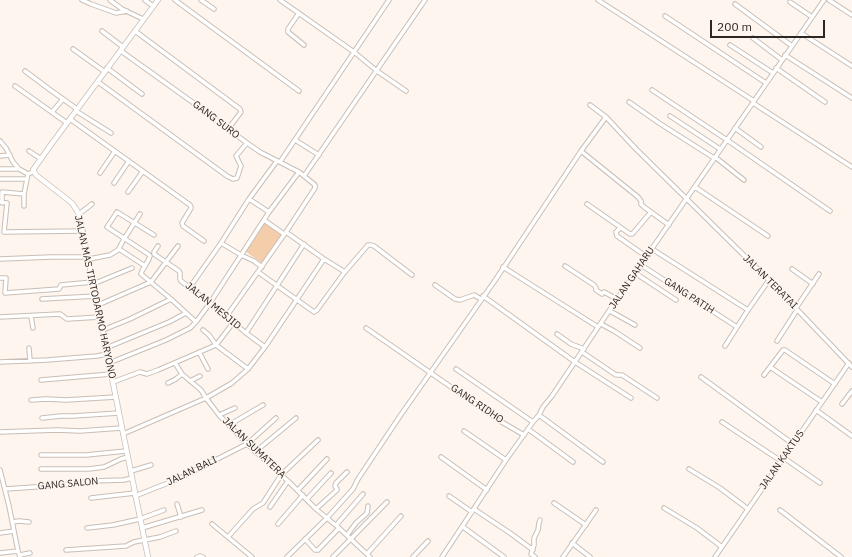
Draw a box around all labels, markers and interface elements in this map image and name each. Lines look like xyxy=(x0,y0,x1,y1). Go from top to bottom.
scale bar xyxy=(712,12,827,38)
text: 200 m xyxy=(717,19,752,34)
street label: GANG SURO xyxy=(190,98,242,142)
street label: JALAN MAS TIRTODARMO HARYONO xyxy=(72,214,118,380)
street label: JALAN GAHARU xyxy=(607,245,657,311)
street label: JALAN TERATAI xyxy=(740,252,800,312)
street label: GANG PATIH xyxy=(661,275,717,317)
street label: JALAN MESJID xyxy=(183,280,243,332)
street label: GANG RIDHO xyxy=(448,382,506,426)
street label: JALAN SUMATERA xyxy=(220,415,288,481)
street label: JALAN KAKTUS xyxy=(757,428,807,492)
street label: JALAN BALI xyxy=(165,454,219,488)
street label: GANG SALON xyxy=(37,475,99,493)

